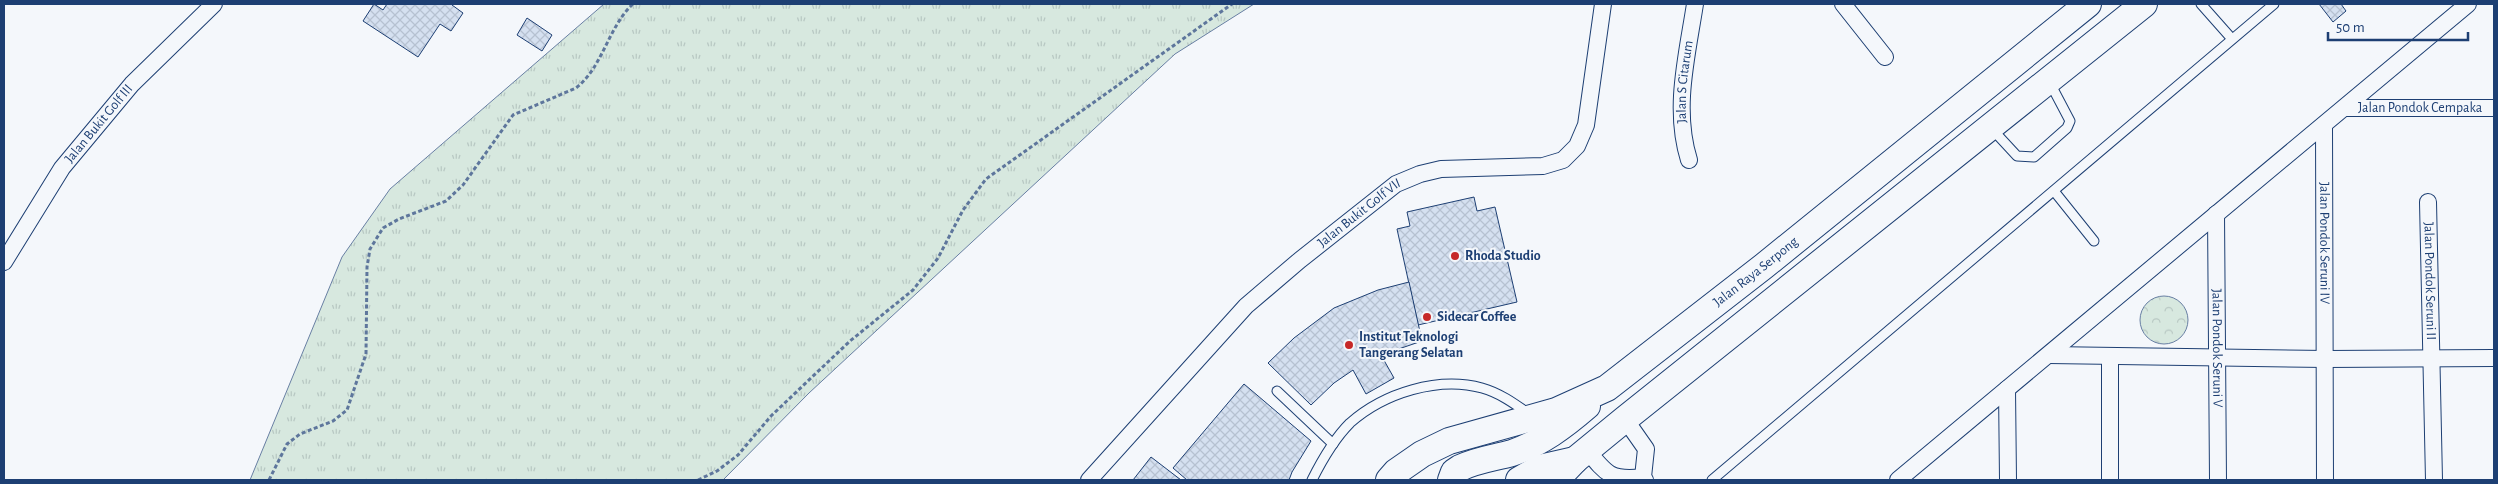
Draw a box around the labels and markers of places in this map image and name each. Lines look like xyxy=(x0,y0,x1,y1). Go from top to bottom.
place label: Rhoda Studio xyxy=(1465,249,1541,263)
marker: Rhoda Studio xyxy=(1449,250,1461,262)
place label: Sidecar Coffee xyxy=(1437,310,1517,324)
marker: Sidecar Coffee xyxy=(1421,311,1433,323)
place label: Institut Teknologi Tangerang Selatan xyxy=(1359,330,1463,360)
marker: Institut Teknologi Tangerang Selatan xyxy=(1343,339,1355,351)

